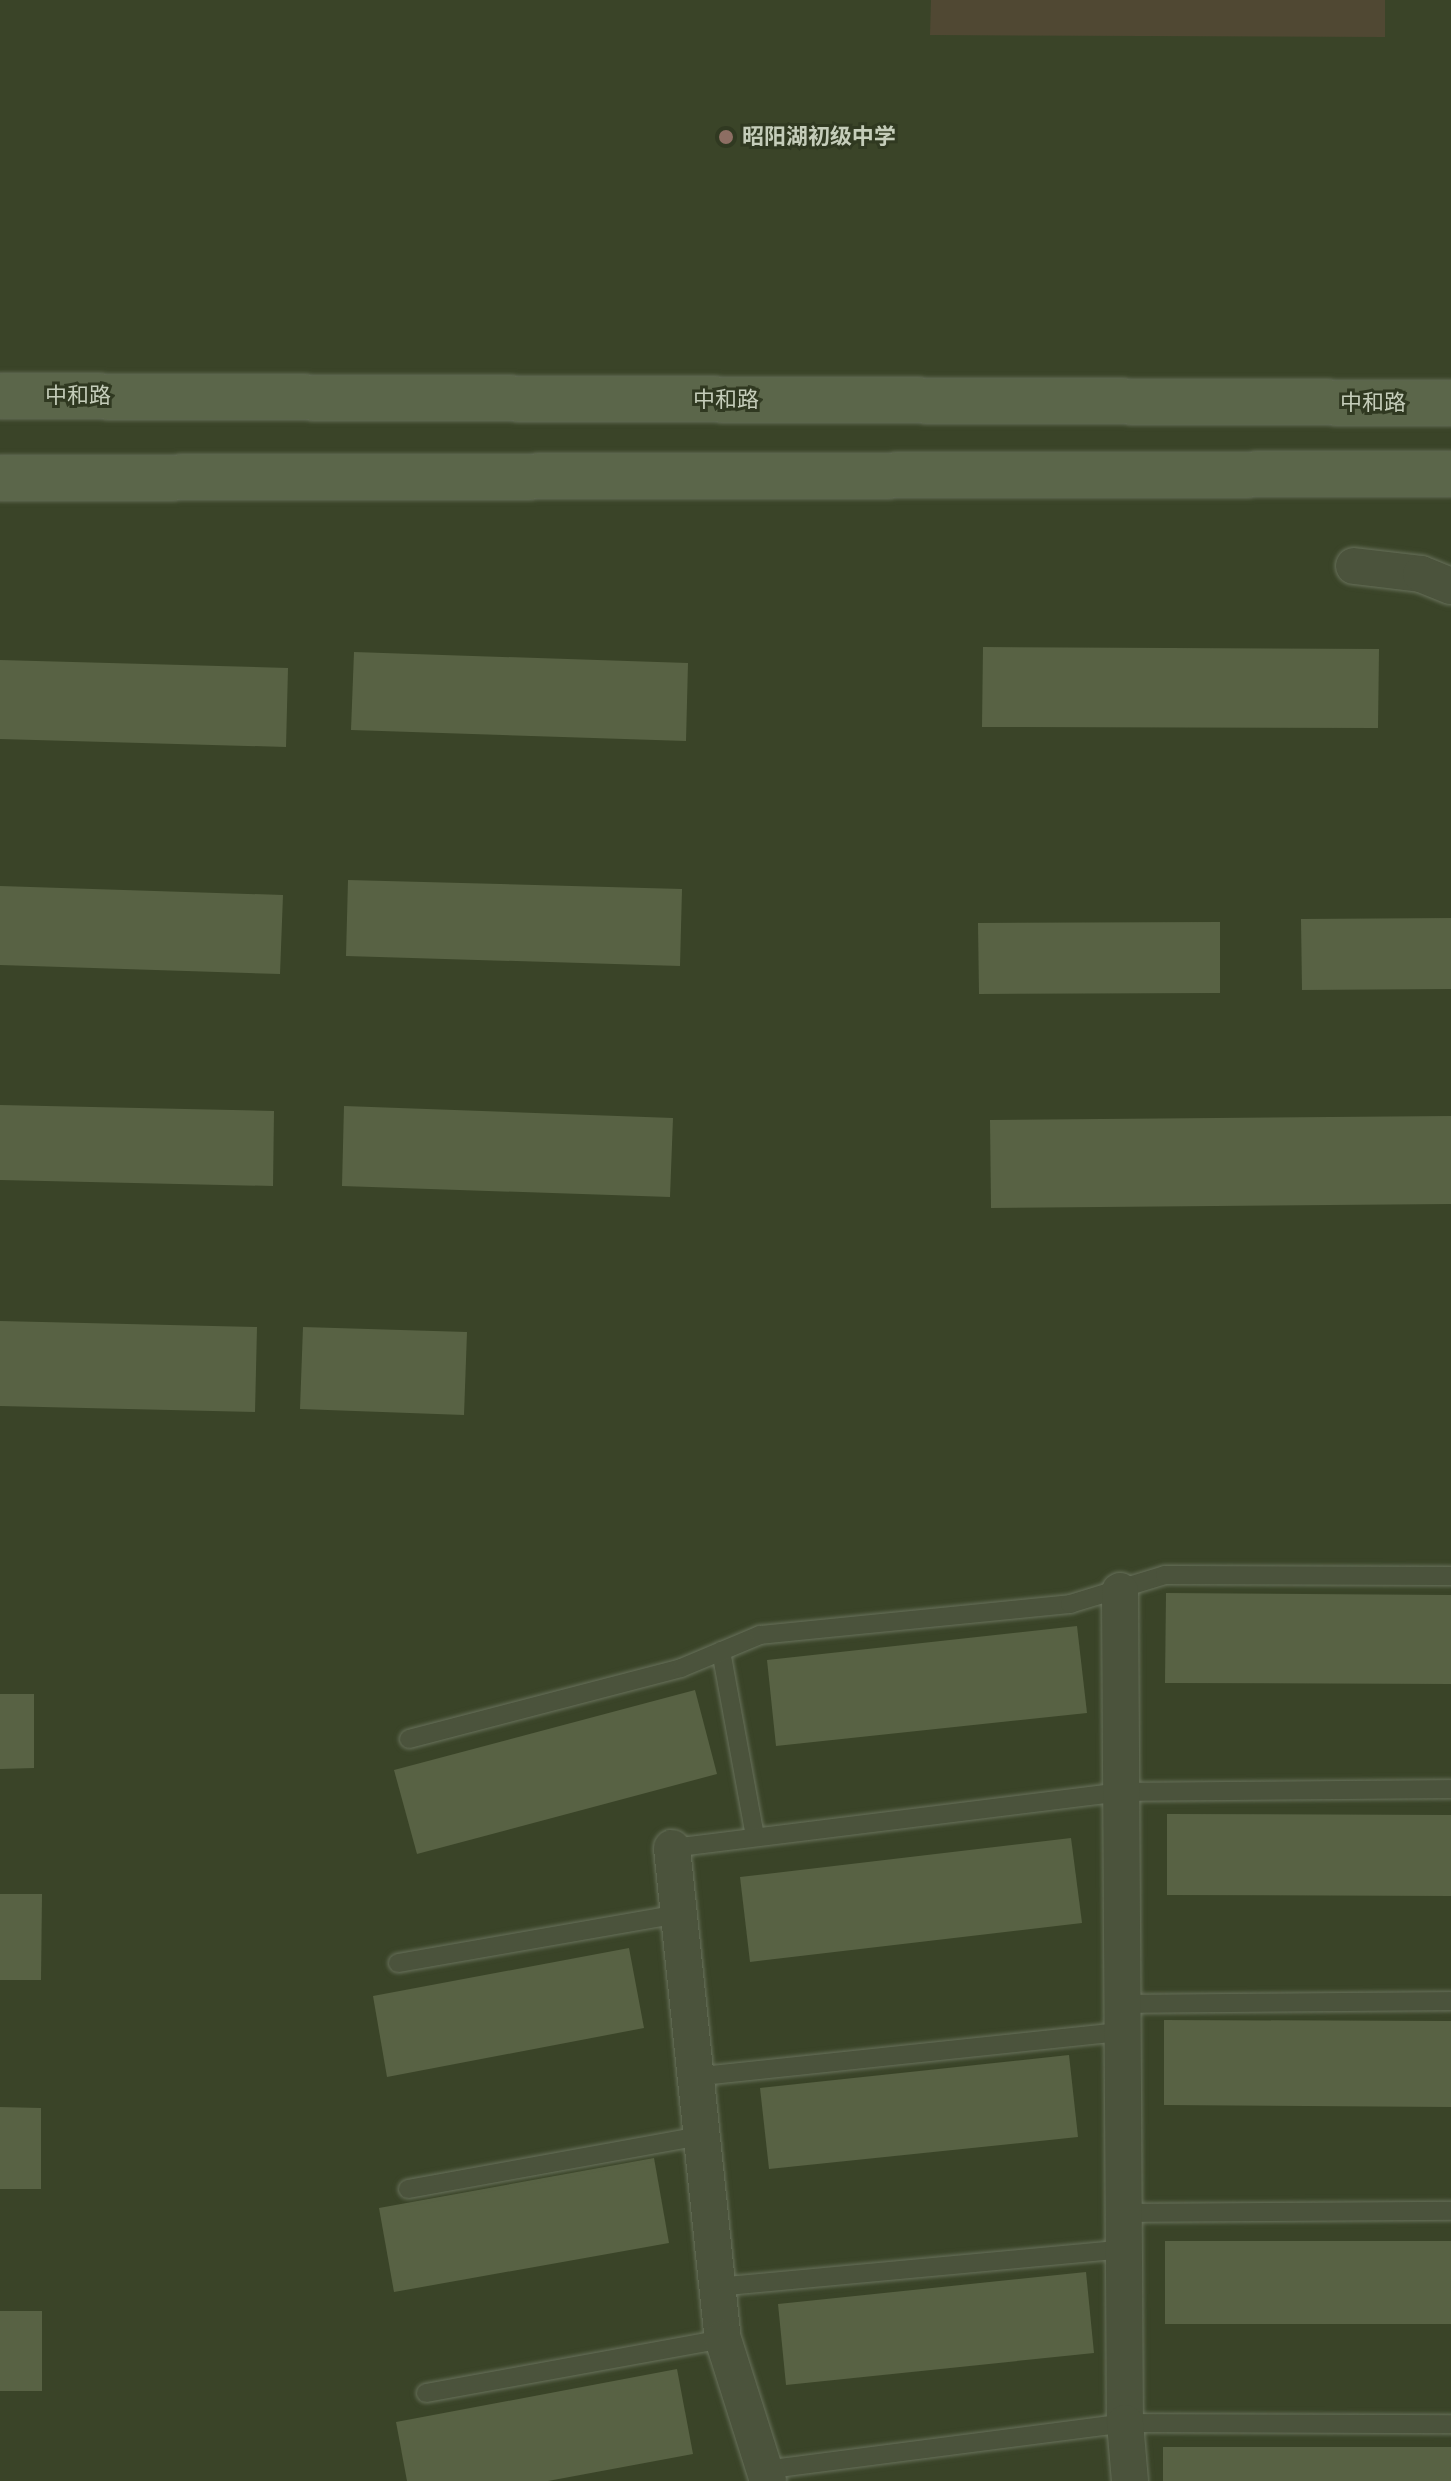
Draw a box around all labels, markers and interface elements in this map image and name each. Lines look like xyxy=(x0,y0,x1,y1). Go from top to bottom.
place label: 昭阳湖初级中学 xyxy=(742,124,896,150)
marker: 昭阳湖初级中学 xyxy=(717,128,735,146)
street label: 中和路 xyxy=(45,383,111,409)
street label: 中和路 xyxy=(693,387,759,413)
street label: 中和路 xyxy=(1340,390,1406,416)

